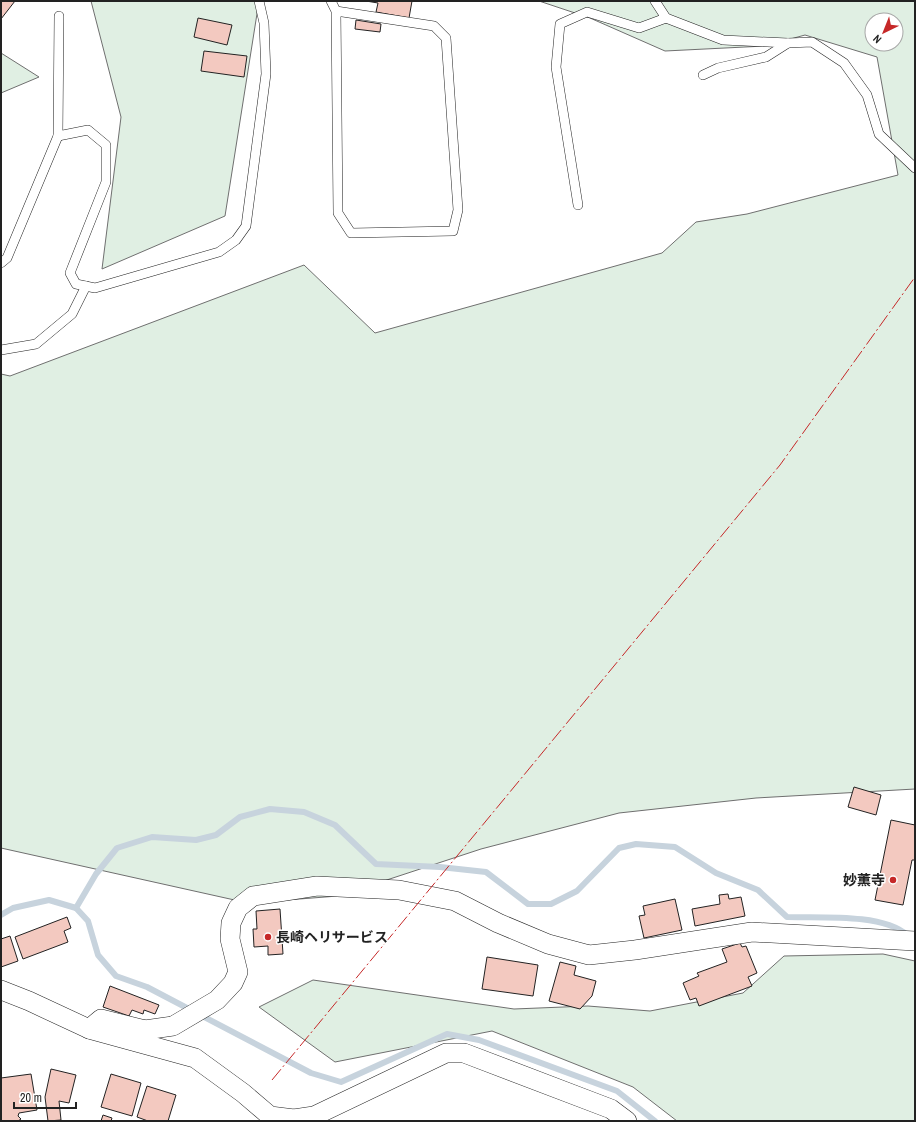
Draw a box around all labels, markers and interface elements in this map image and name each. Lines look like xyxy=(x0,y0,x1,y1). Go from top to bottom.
north arrow xyxy=(864,12,904,52)
text: N xyxy=(870,32,884,47)
place label: 妙薫寺 xyxy=(843,871,885,889)
marker: 妙薫寺 xyxy=(888,875,898,885)
place label: 長崎ヘリサービス xyxy=(276,928,388,946)
marker: 長崎ヘリサービス xyxy=(263,932,273,942)
scale bar xyxy=(14,1084,76,1110)
text: 20 m xyxy=(20,1090,42,1106)

